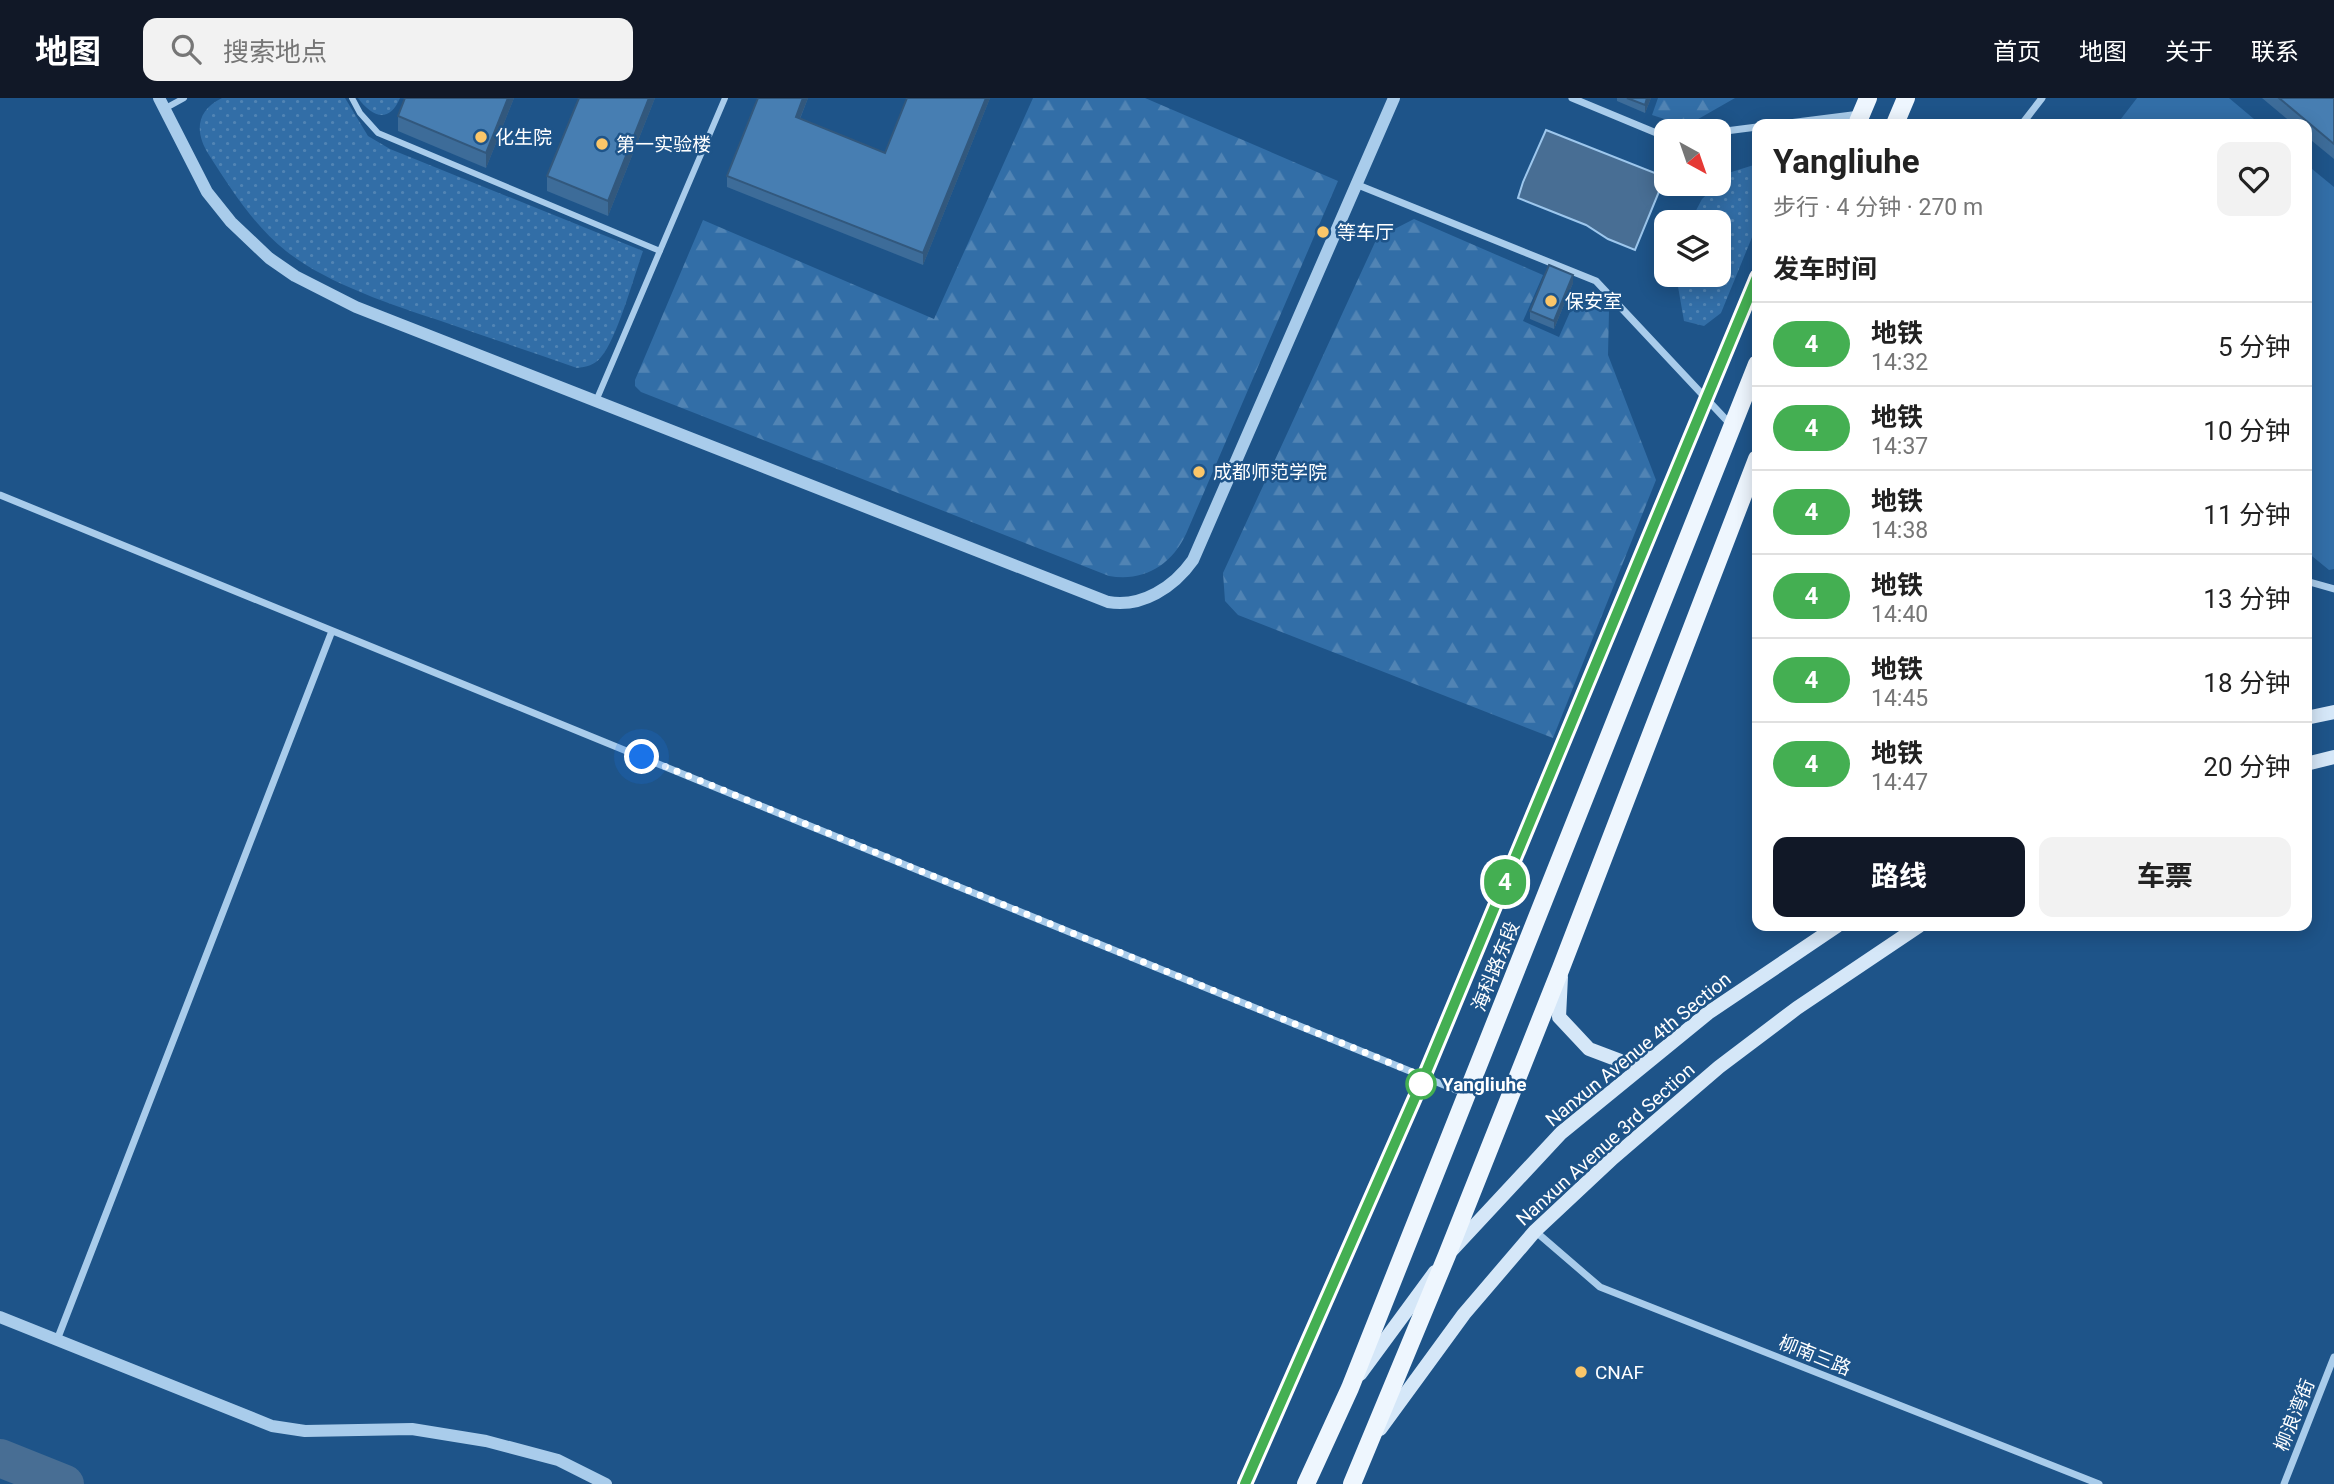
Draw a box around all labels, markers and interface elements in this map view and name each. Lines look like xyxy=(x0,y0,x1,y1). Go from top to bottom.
search box xyxy=(143,18,633,81)
icon: search xyxy=(167,30,205,68)
text: 地图 xyxy=(35,32,101,71)
text: 搜索地点 xyxy=(223,37,327,67)
text: 首页 xyxy=(1993,38,2041,66)
text: 地图 xyxy=(2079,38,2127,66)
text: 关于 xyxy=(2165,38,2213,66)
text: 联系 xyxy=(2251,38,2299,66)
north arrow xyxy=(1654,119,1731,196)
map controls xyxy=(1654,119,1731,287)
place label: 化生院 xyxy=(495,126,552,149)
marker: 化生院 xyxy=(473,129,489,145)
place label: 第一实验楼 xyxy=(616,133,711,156)
marker: 第一实验楼 xyxy=(594,136,610,152)
text: Yangliuhe xyxy=(1773,142,1920,181)
button: heart xyxy=(2217,142,2291,216)
text: 步行 · 4 分钟 · 270 m xyxy=(1773,194,1983,221)
button: layers xyxy=(1654,210,1731,287)
place label: 等车厅 xyxy=(1337,221,1394,244)
marker: 等车厅 xyxy=(1315,224,1331,240)
text: 发车时间 xyxy=(1773,254,1877,284)
place label: 保安室 xyxy=(1565,290,1622,313)
marker: 保安室 xyxy=(1543,293,1559,309)
text: 地铁 xyxy=(1871,318,1923,348)
text: 4 xyxy=(1805,330,1818,358)
text: 5 分钟 xyxy=(2218,332,2291,362)
text: 14:32 xyxy=(1871,349,1928,376)
text: 地铁 xyxy=(1871,402,1923,432)
text: 4 xyxy=(1805,414,1818,442)
text: 10 分钟 xyxy=(2203,416,2291,446)
text: 14:37 xyxy=(1871,433,1928,460)
place label: 成都师范学院 xyxy=(1213,461,1327,484)
marker: 成都师范学院 xyxy=(1191,464,1207,480)
text: 地铁 xyxy=(1871,486,1923,516)
text: 4 xyxy=(1805,498,1818,526)
text: 11 分钟 xyxy=(2203,500,2291,530)
text: 14:38 xyxy=(1871,517,1928,544)
text: 地铁 xyxy=(1871,570,1923,600)
text: 4 xyxy=(1805,582,1818,610)
text: 13 分钟 xyxy=(2203,584,2291,614)
text: 14:40 xyxy=(1871,601,1928,628)
text: 地铁 xyxy=(1871,654,1923,684)
text: 4 xyxy=(1805,666,1818,694)
text: 18 分钟 xyxy=(2203,668,2291,698)
text: 14:45 xyxy=(1871,685,1928,712)
text: 地铁 xyxy=(1871,738,1923,768)
your location xyxy=(624,739,659,774)
text: 4 xyxy=(1805,750,1818,778)
text: 20 分钟 xyxy=(2203,752,2291,782)
text: 14:47 xyxy=(1871,769,1928,796)
button: 路线 xyxy=(1773,837,2025,917)
button: 车票 xyxy=(2039,837,2291,917)
line badge: 4 xyxy=(1482,859,1528,905)
text: 4 xyxy=(1498,868,1512,896)
street label: 海科路东段 xyxy=(1467,918,1524,1015)
street label: Nanxun Avenue 4th Section xyxy=(1541,967,1736,1131)
street label: Nanxun Avenue 3rd Section xyxy=(1511,1058,1699,1231)
marker: Yangliuhe xyxy=(1406,1069,1436,1099)
place label: Yangliuhe xyxy=(1442,1073,1526,1096)
street label: 柳南三路 xyxy=(1775,1331,1854,1380)
place label: CNAF xyxy=(1595,1361,1644,1384)
marker: CNAF xyxy=(1573,1364,1589,1380)
street label: 柳浪湾街 xyxy=(2270,1376,2319,1455)

